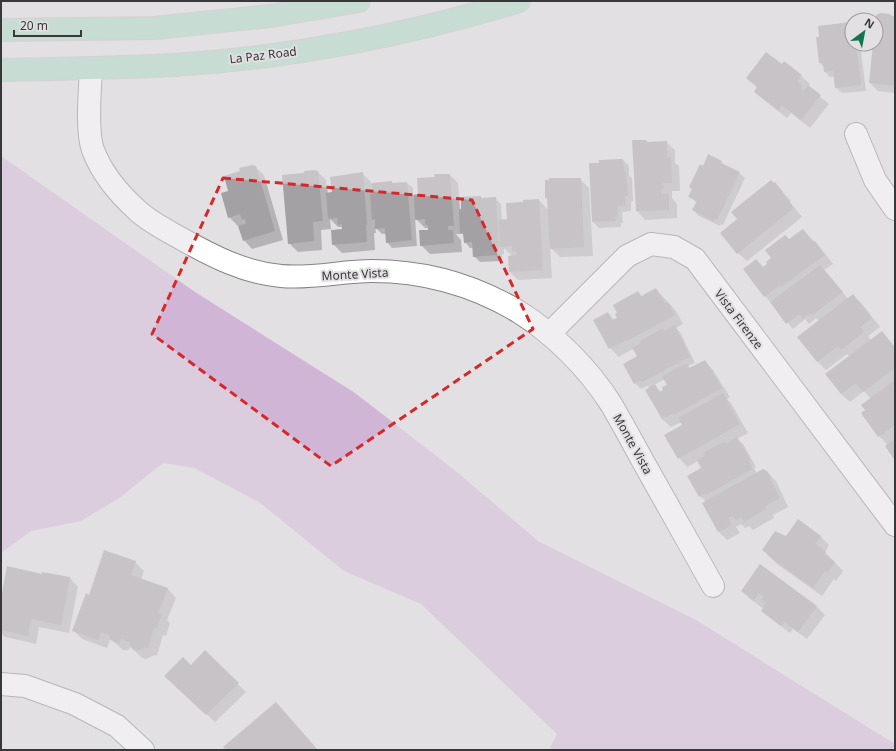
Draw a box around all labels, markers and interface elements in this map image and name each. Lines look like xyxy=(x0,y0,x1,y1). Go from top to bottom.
scale bar xyxy=(14,12,81,38)
north arrow xyxy=(844,12,884,52)
text: N xyxy=(862,14,877,32)
text: 20 m xyxy=(20,17,48,34)
street label: La Paz Road xyxy=(228,42,298,68)
street label: Monte Vista xyxy=(321,264,389,284)
street label: Vista Firenze xyxy=(711,286,767,353)
street label: Monte Vista xyxy=(609,411,657,477)

